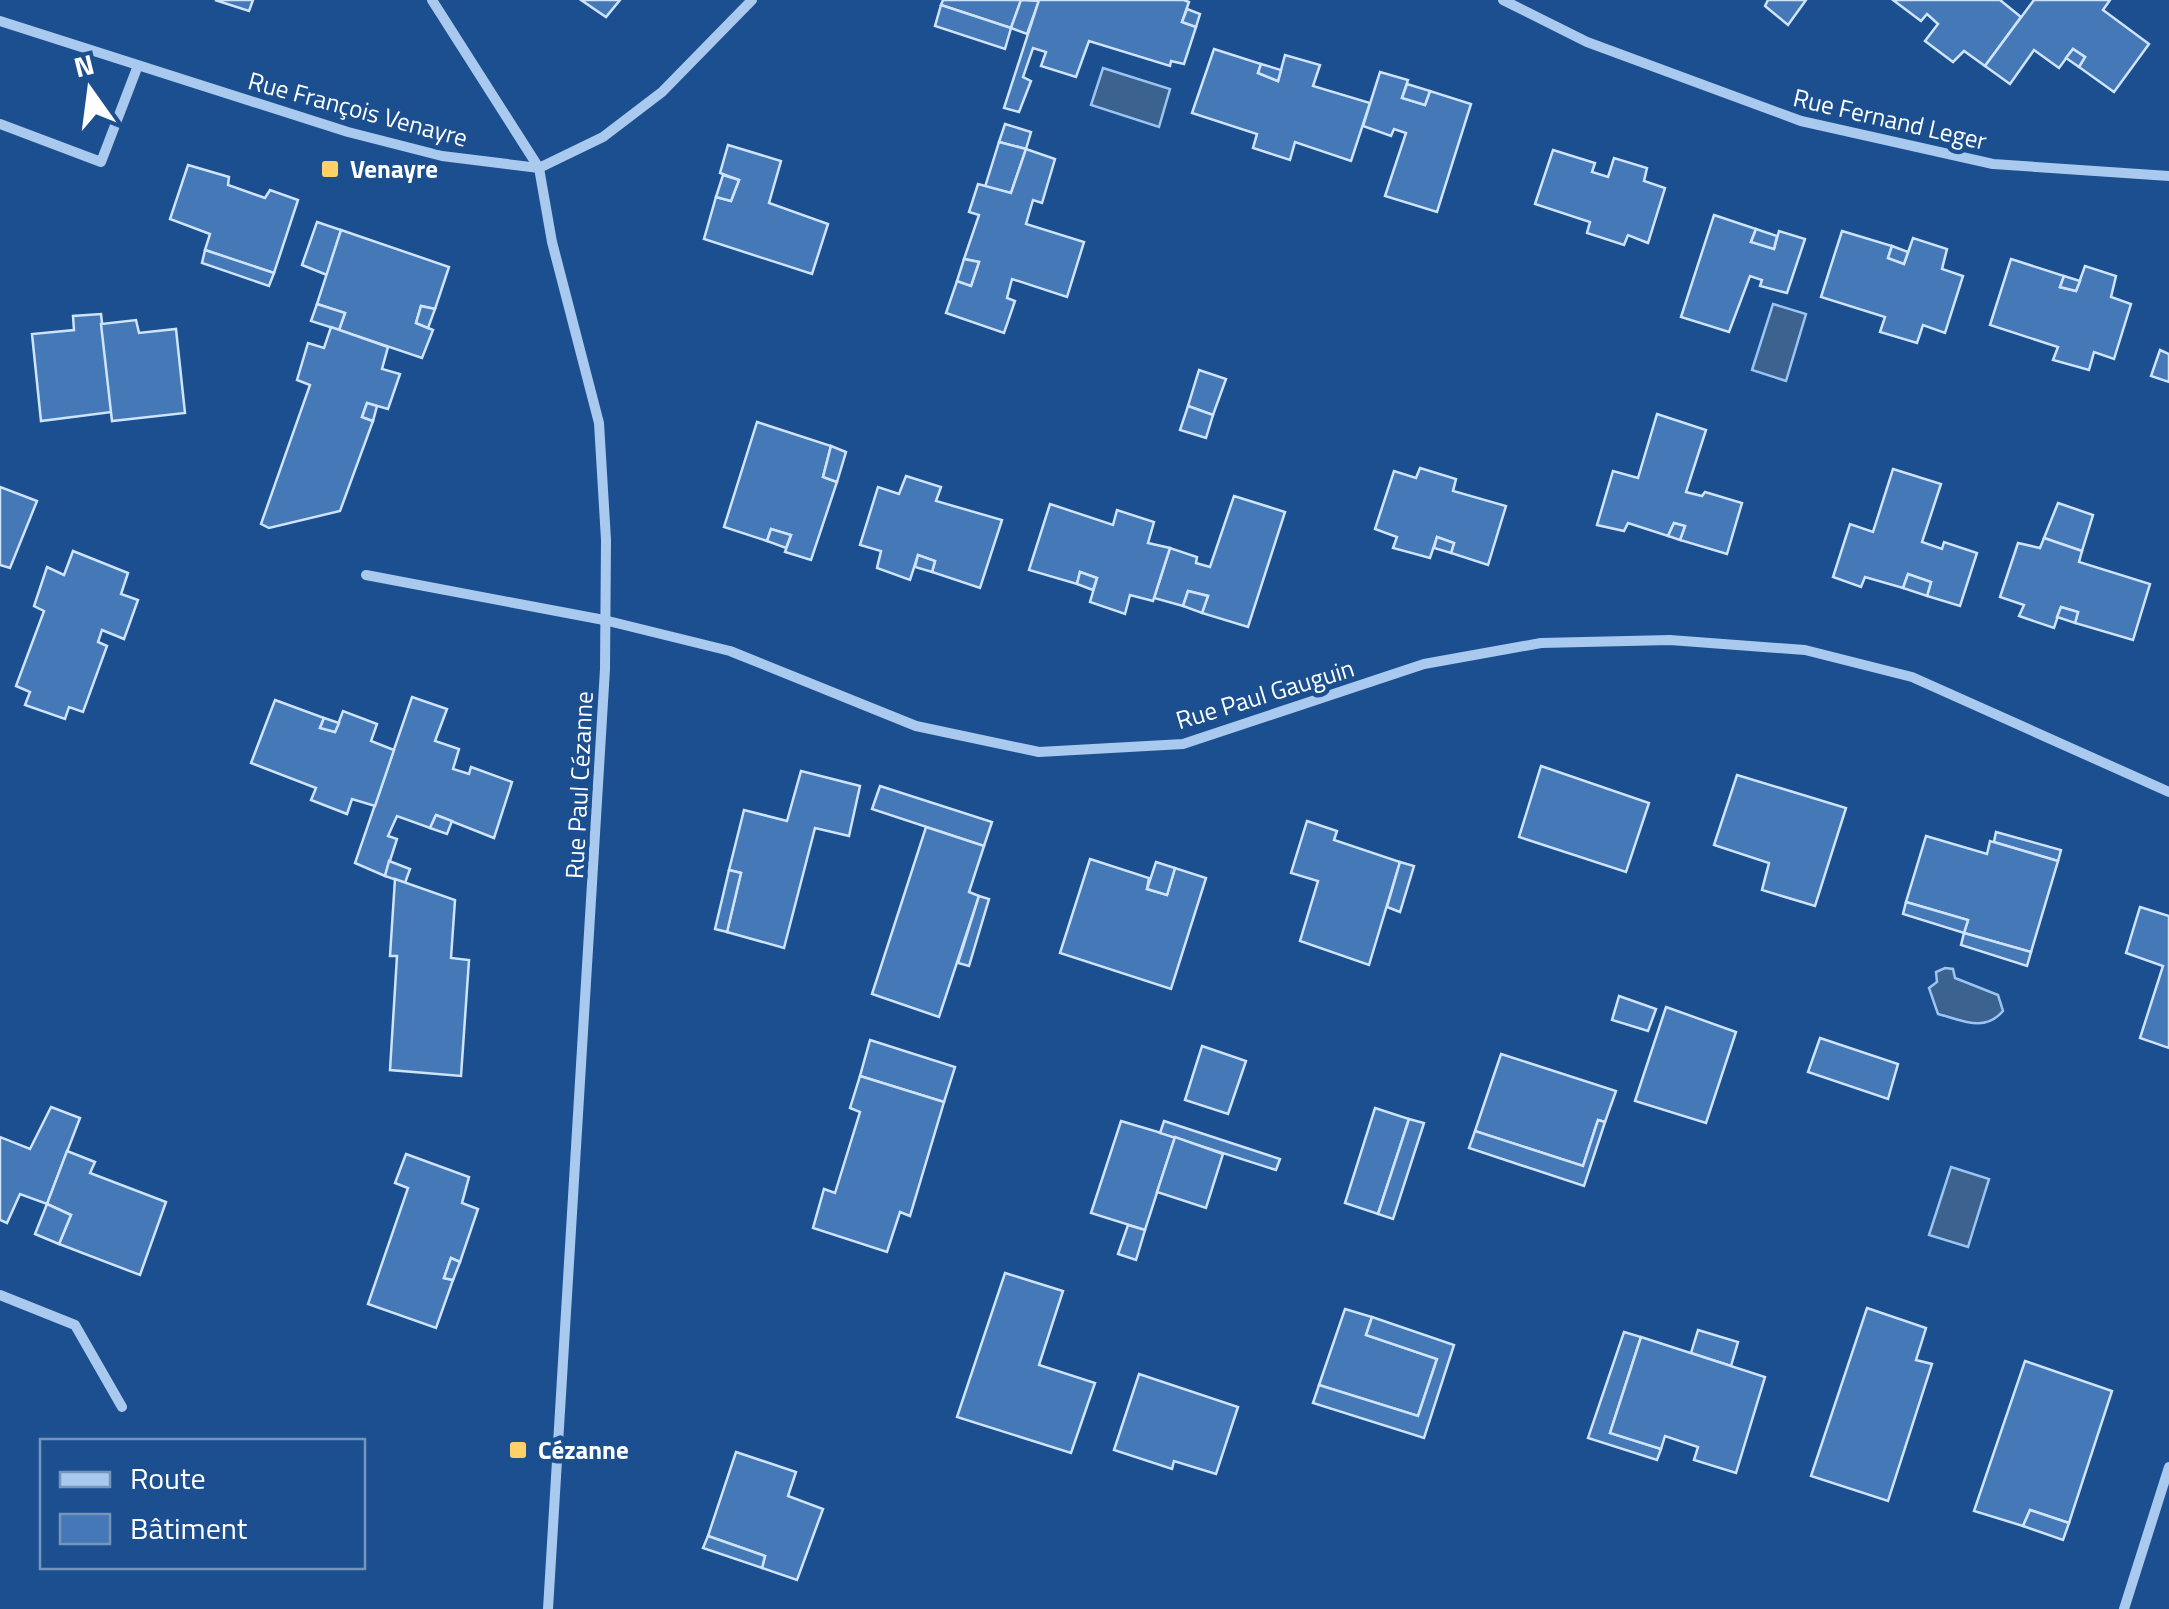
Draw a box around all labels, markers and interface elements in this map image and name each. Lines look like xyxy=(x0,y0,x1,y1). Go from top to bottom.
north arrow xyxy=(40,40,140,140)
text: N xyxy=(69,42,98,88)
street label: Rue François Venayre xyxy=(244,61,472,157)
street label: Rue Fernand Leger xyxy=(1790,78,1991,160)
place label: Venayre xyxy=(350,150,438,188)
marker: Venayre xyxy=(319,158,341,180)
street label: Rue Paul Gauguin xyxy=(1171,649,1359,739)
street label: Rue Paul Cézanne xyxy=(555,690,603,880)
place label: Cézanne xyxy=(538,1431,629,1469)
legend xyxy=(40,1439,365,1569)
marker: Cézanne xyxy=(507,1439,529,1461)
text: Route xyxy=(130,1455,206,1501)
text: Bâtiment xyxy=(130,1505,248,1551)

